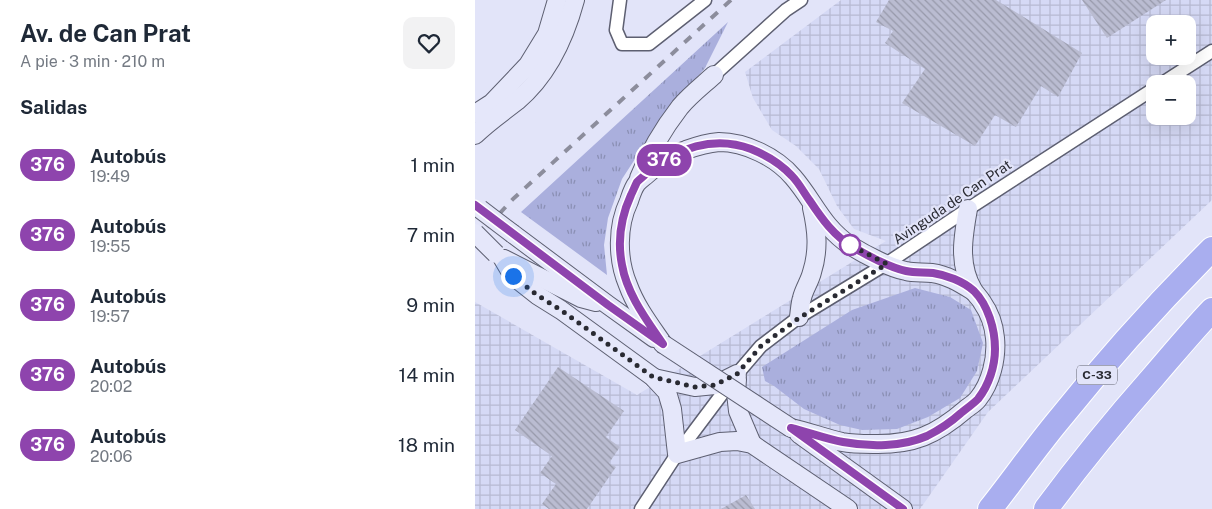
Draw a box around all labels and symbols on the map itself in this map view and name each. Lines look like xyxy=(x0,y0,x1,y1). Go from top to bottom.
line badge: 376 xyxy=(635,144,693,176)
street label: Avinguda de Can Prat xyxy=(890,156,1014,248)
unlabelled marker xyxy=(839,234,861,256)
your location xyxy=(501,264,526,289)
road number: C-33 xyxy=(1077,366,1117,384)

